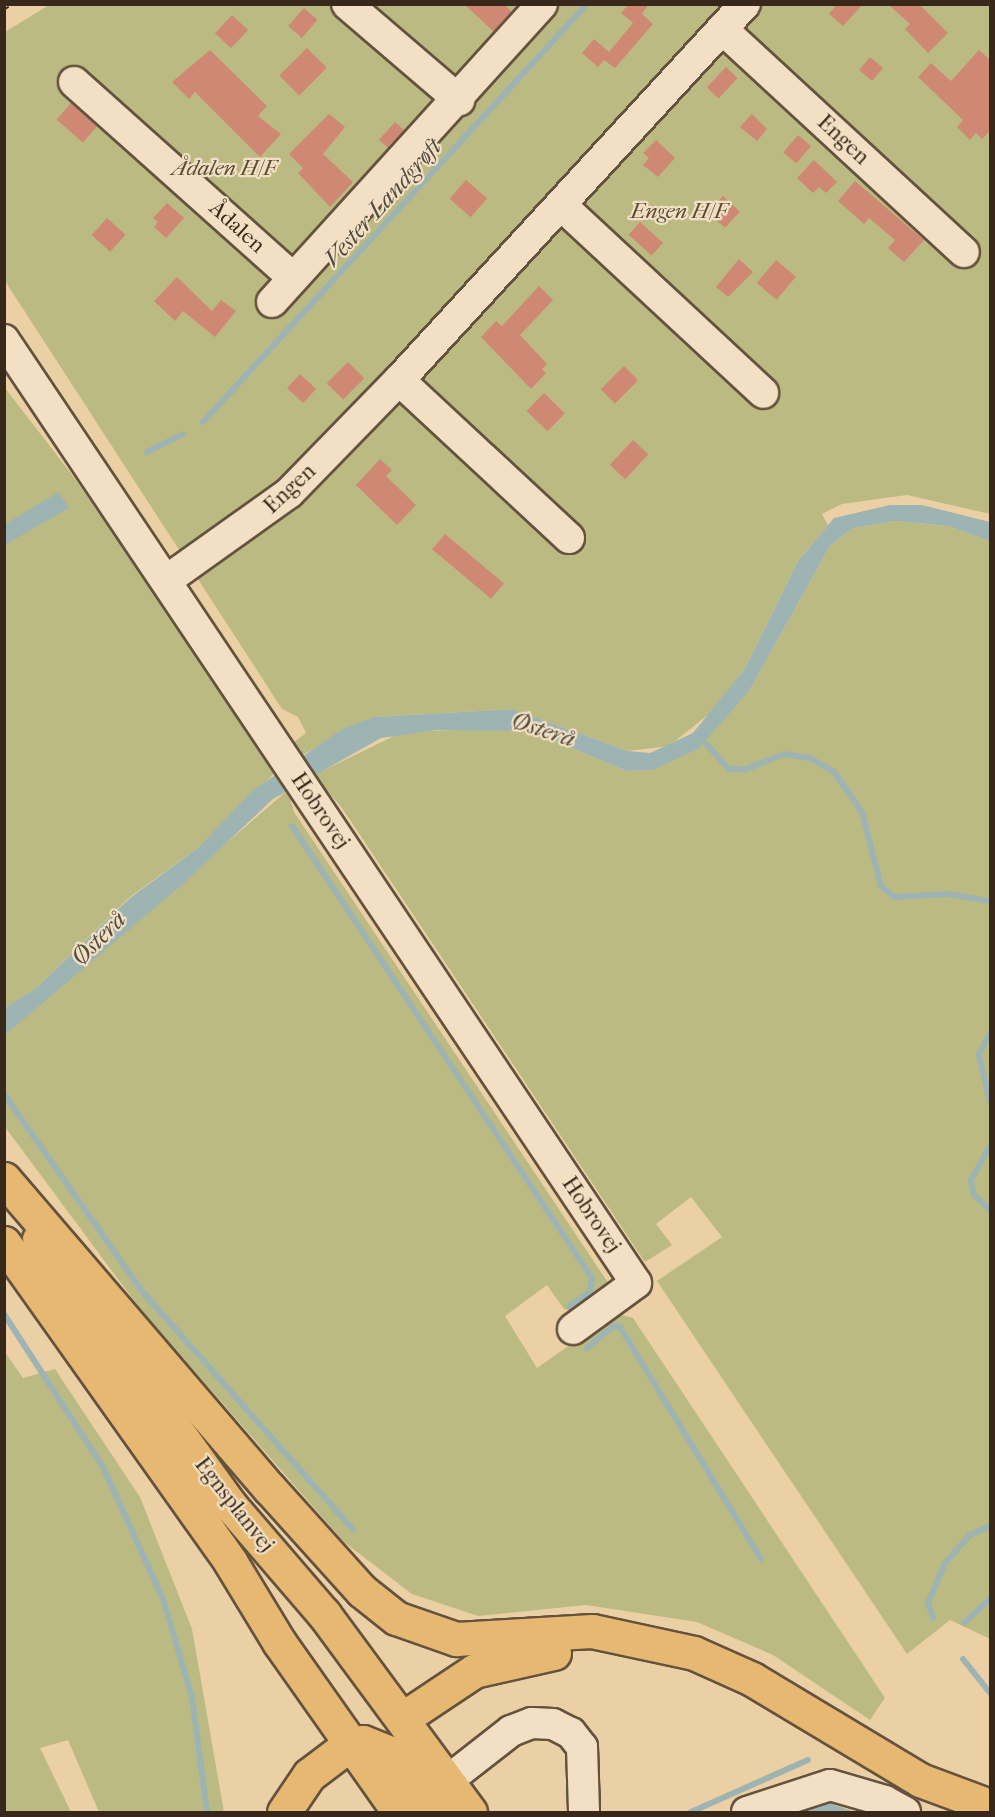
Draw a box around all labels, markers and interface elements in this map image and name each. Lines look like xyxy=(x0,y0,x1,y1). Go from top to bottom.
street label: Engen xyxy=(811,109,875,171)
water label: Vester Landgrøft xyxy=(318,133,448,273)
park label: Ådalen H/F xyxy=(172,156,276,182)
street label: Ådalen xyxy=(204,195,270,259)
park label: Engen H/F xyxy=(630,199,728,225)
street label: Engen xyxy=(258,458,322,520)
water label: Østerå xyxy=(507,706,579,754)
street label: Hobrovej xyxy=(285,768,355,854)
water label: Østerå xyxy=(66,906,132,972)
street label: Hobrovej xyxy=(556,1172,626,1258)
street label: Egnsplanvej xyxy=(189,1452,279,1558)

